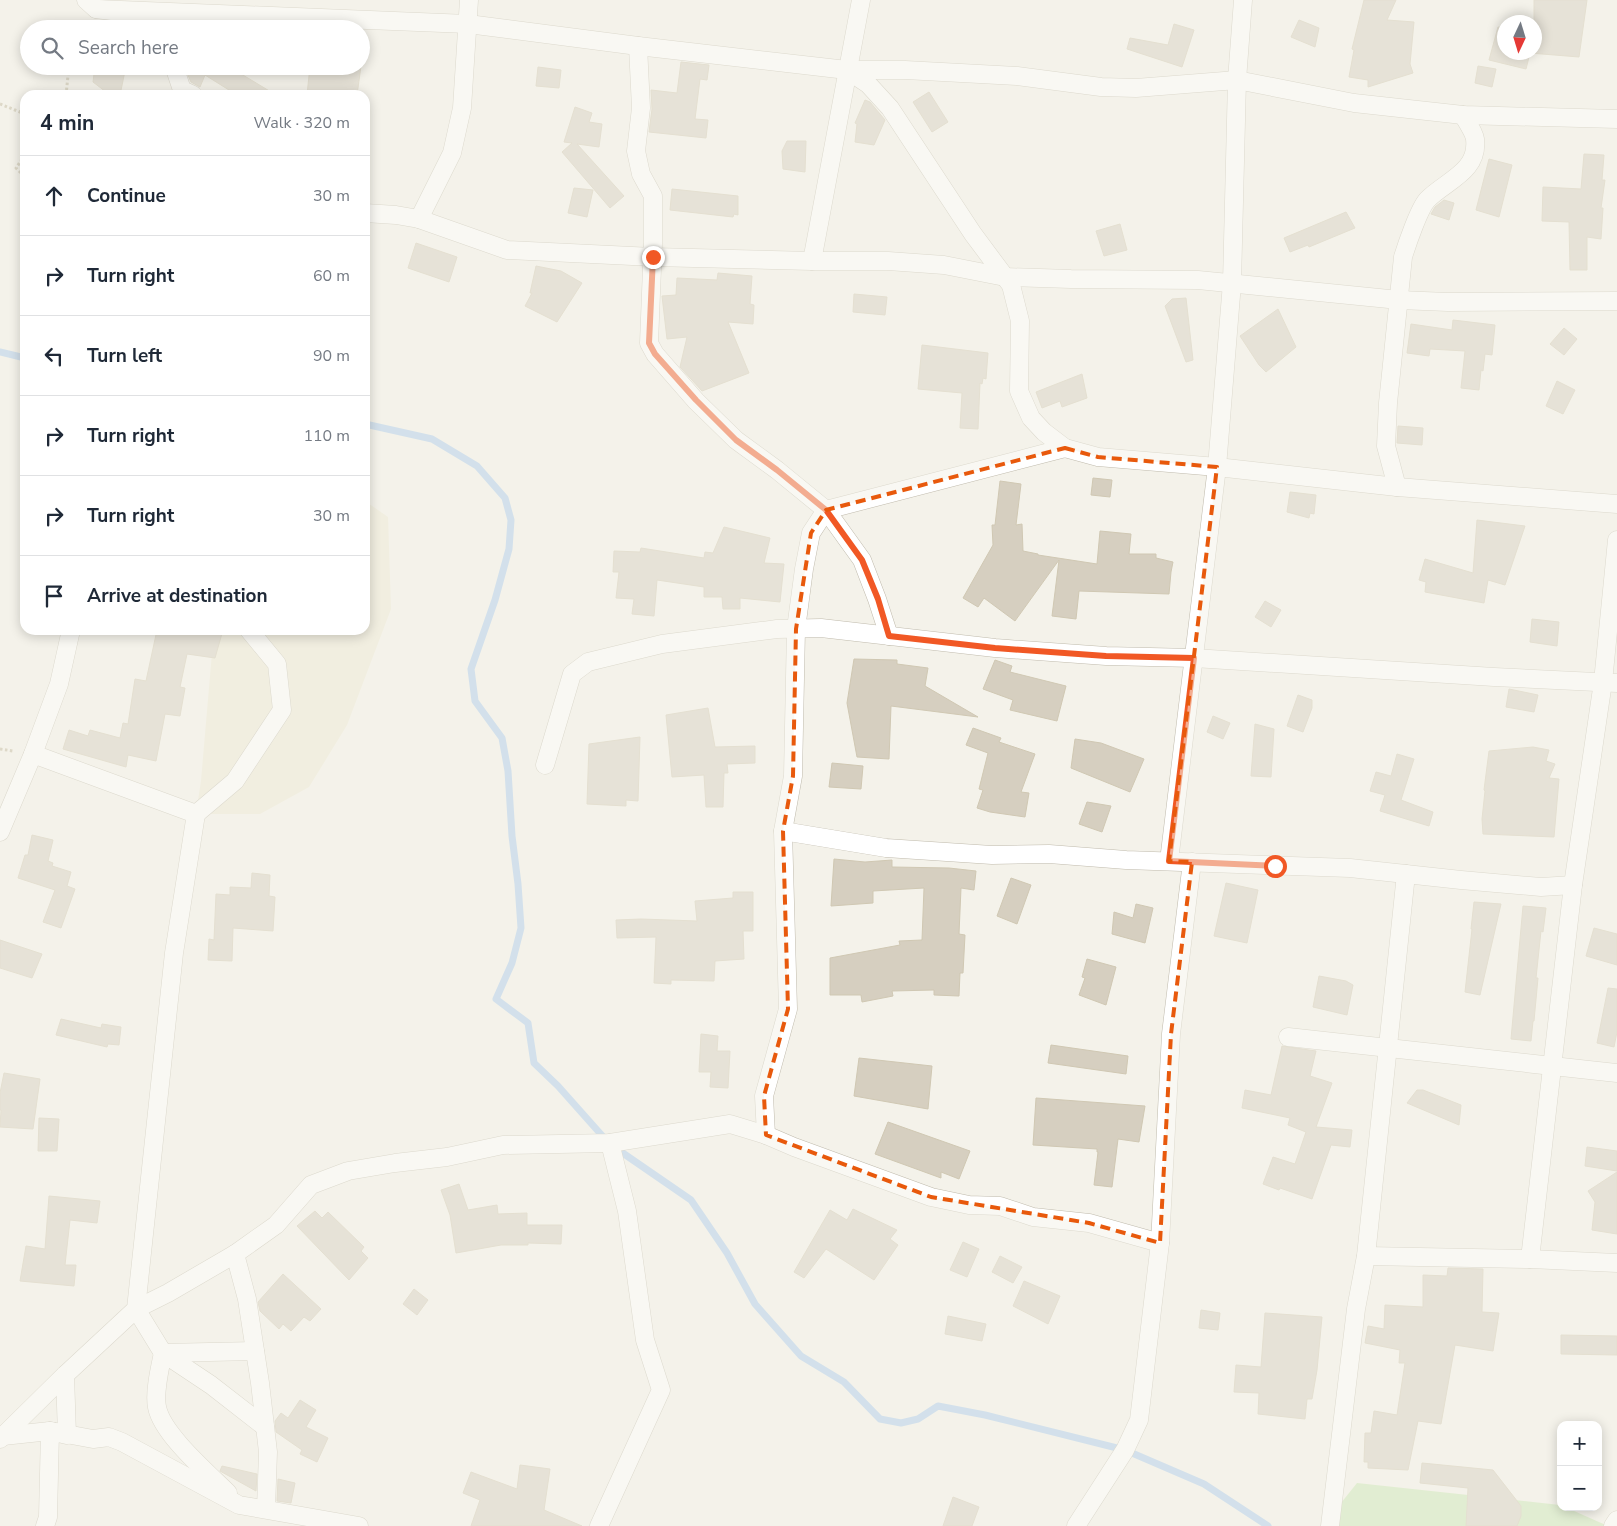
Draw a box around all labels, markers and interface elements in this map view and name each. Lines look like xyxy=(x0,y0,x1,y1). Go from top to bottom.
north arrow xyxy=(1497,15,1542,60)
search box xyxy=(20,20,370,75)
icon: search xyxy=(38,34,66,62)
text: Search here xyxy=(78,35,179,61)
text: 4 min xyxy=(40,109,94,137)
text: Walk · 320 m xyxy=(254,112,350,134)
icon: ahead xyxy=(40,182,68,210)
text: Continue xyxy=(87,183,166,209)
text: 30 m xyxy=(313,185,350,207)
route end xyxy=(642,246,665,269)
icon: right xyxy=(40,262,68,290)
text: Turn right xyxy=(87,263,174,289)
text: 60 m xyxy=(313,265,350,287)
icon: left xyxy=(40,342,68,370)
text: Turn left xyxy=(87,343,162,369)
text: 90 m xyxy=(313,345,350,367)
icon: right xyxy=(40,422,68,450)
text: Turn right xyxy=(87,423,174,449)
text: 110 m xyxy=(303,425,350,447)
icon: right xyxy=(40,502,68,530)
text: Turn right xyxy=(87,503,174,529)
text: 30 m xyxy=(313,505,350,527)
icon: arrive xyxy=(40,582,68,610)
text: Arrive at destination xyxy=(87,583,268,609)
route start xyxy=(1264,855,1287,878)
map controls xyxy=(1557,1421,1602,1511)
button: + xyxy=(1557,1421,1602,1466)
button: − xyxy=(1557,1466,1602,1511)

